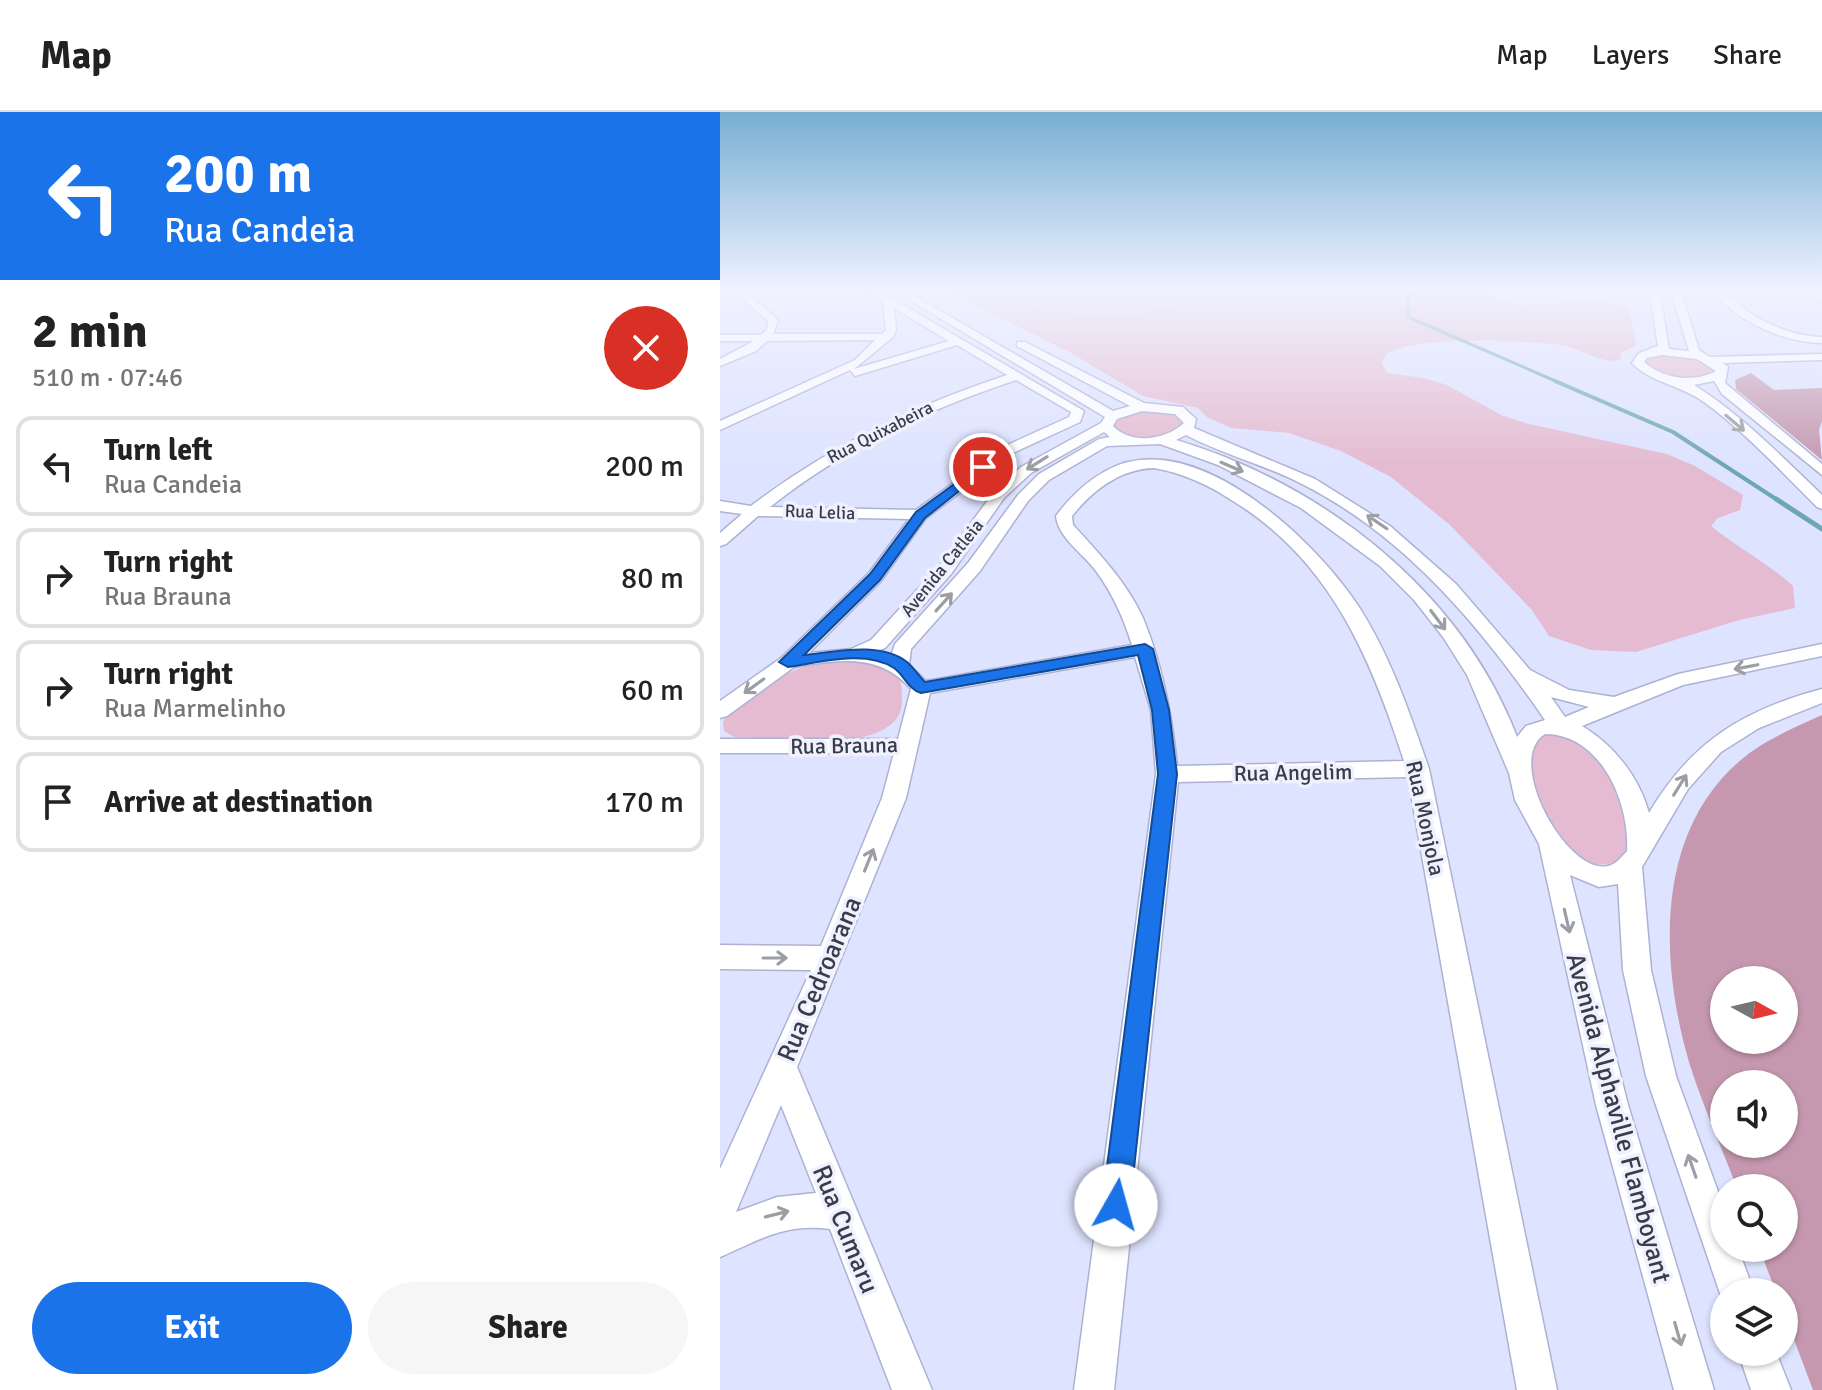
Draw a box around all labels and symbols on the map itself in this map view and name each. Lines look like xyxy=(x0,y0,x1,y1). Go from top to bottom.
street label: Rua Quixabeira xyxy=(823,396,937,468)
one-way arrow xyxy=(1724,414,1744,432)
pin xyxy=(949,433,1017,501)
one-way arrow xyxy=(1026,456,1049,472)
one-way arrow xyxy=(1219,461,1244,476)
street label: Rua Lelia xyxy=(784,500,856,524)
one-way arrow xyxy=(1366,514,1388,530)
street label: Avenida Catleia xyxy=(896,515,988,621)
one-way arrow xyxy=(934,592,953,612)
one-way arrow xyxy=(1429,609,1446,630)
one-way arrow xyxy=(1734,660,1759,675)
one-way arrow xyxy=(743,678,765,694)
street label: Rua Brauna xyxy=(790,731,898,760)
street label: Rua Angelim xyxy=(1233,758,1353,787)
street label: Rua Monjola xyxy=(1400,758,1451,878)
one-way arrow xyxy=(1671,774,1688,796)
one-way arrow xyxy=(863,848,877,873)
street label: Rua Cedroarana xyxy=(771,892,869,1067)
one-way arrow xyxy=(1560,907,1575,933)
one-way arrow xyxy=(761,950,788,966)
street label: Avenida Alphaville Flamboyant xyxy=(1559,950,1678,1287)
north arrow xyxy=(1710,966,1798,1054)
one-way arrow xyxy=(1683,1153,1698,1178)
street label: Rua Cumaru xyxy=(805,1160,885,1298)
position arrow xyxy=(1074,1163,1158,1247)
one-way arrow xyxy=(764,1206,790,1221)
one-way arrow xyxy=(1672,1321,1686,1346)

